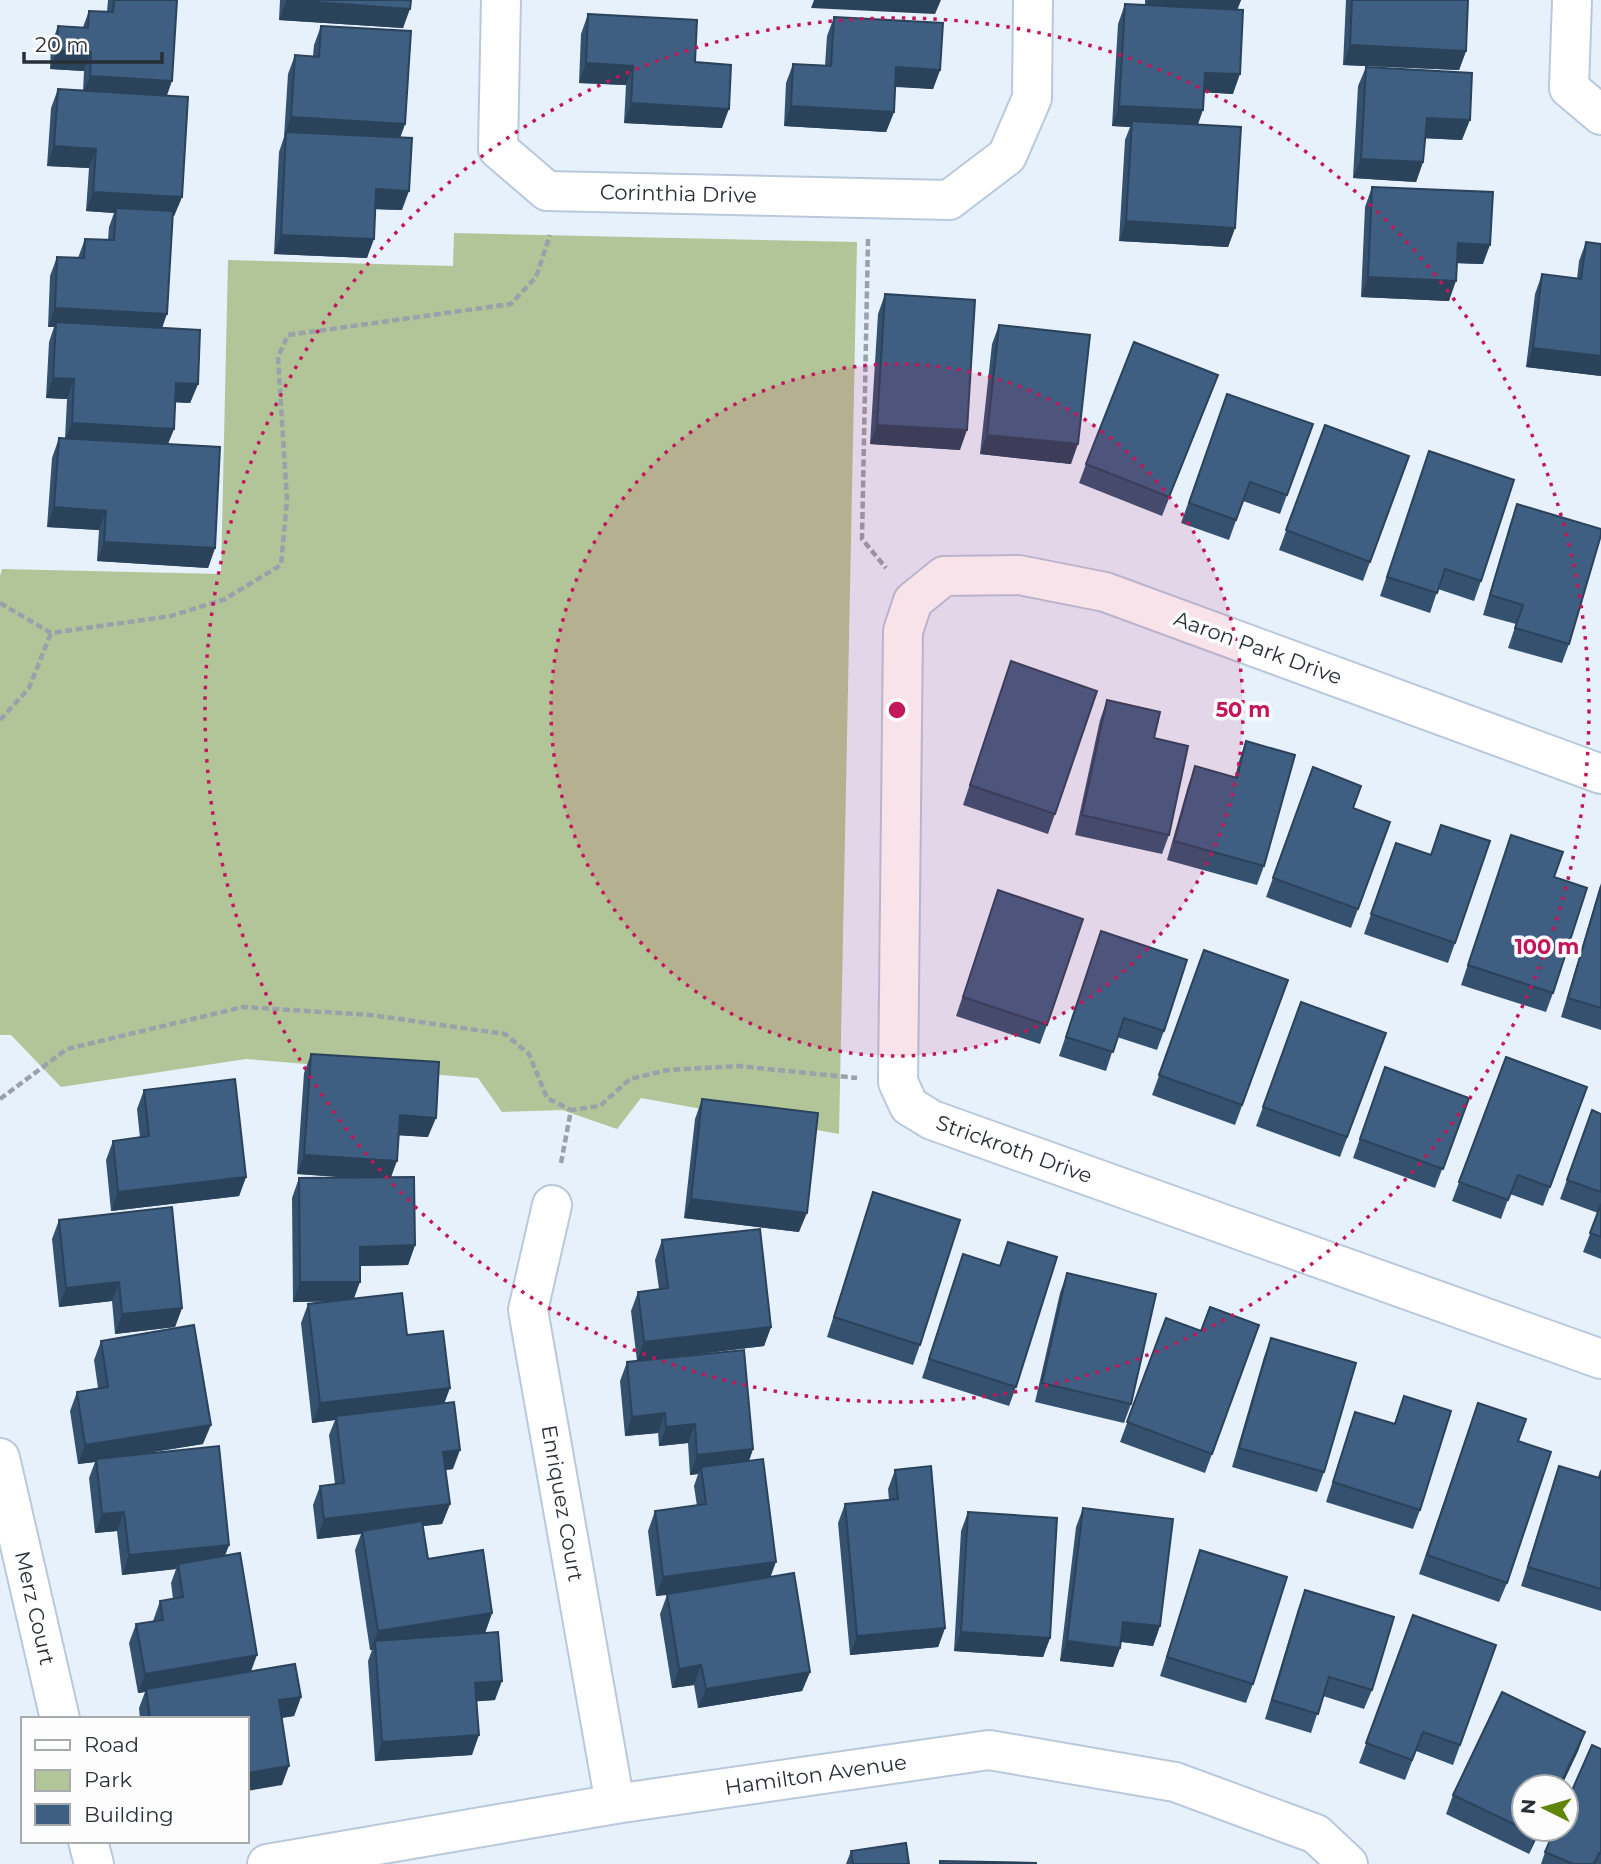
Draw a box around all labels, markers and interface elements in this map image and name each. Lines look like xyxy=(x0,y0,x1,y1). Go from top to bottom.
scale bar xyxy=(24,21,163,65)
text: 20 m xyxy=(35,32,89,57)
street label: Corinthia Drive xyxy=(600,179,757,208)
street label: Aaron Park Drive xyxy=(1171,606,1346,690)
text: 50 m xyxy=(1216,697,1270,722)
centre of rings xyxy=(885,698,909,722)
text: 100 m xyxy=(1515,934,1579,959)
street label: Strickroth Drive xyxy=(933,1109,1096,1188)
street label: Enriquez Court xyxy=(536,1423,589,1583)
street label: Merz Court xyxy=(10,1548,60,1668)
legend xyxy=(21,1717,248,1843)
text: Road xyxy=(84,1732,139,1757)
street label: Hamilton Avenue xyxy=(723,1749,908,1800)
text: Park xyxy=(84,1767,132,1792)
north arrow xyxy=(1510,1773,1580,1843)
text: N xyxy=(1516,1798,1541,1815)
text: Building xyxy=(84,1802,174,1827)

